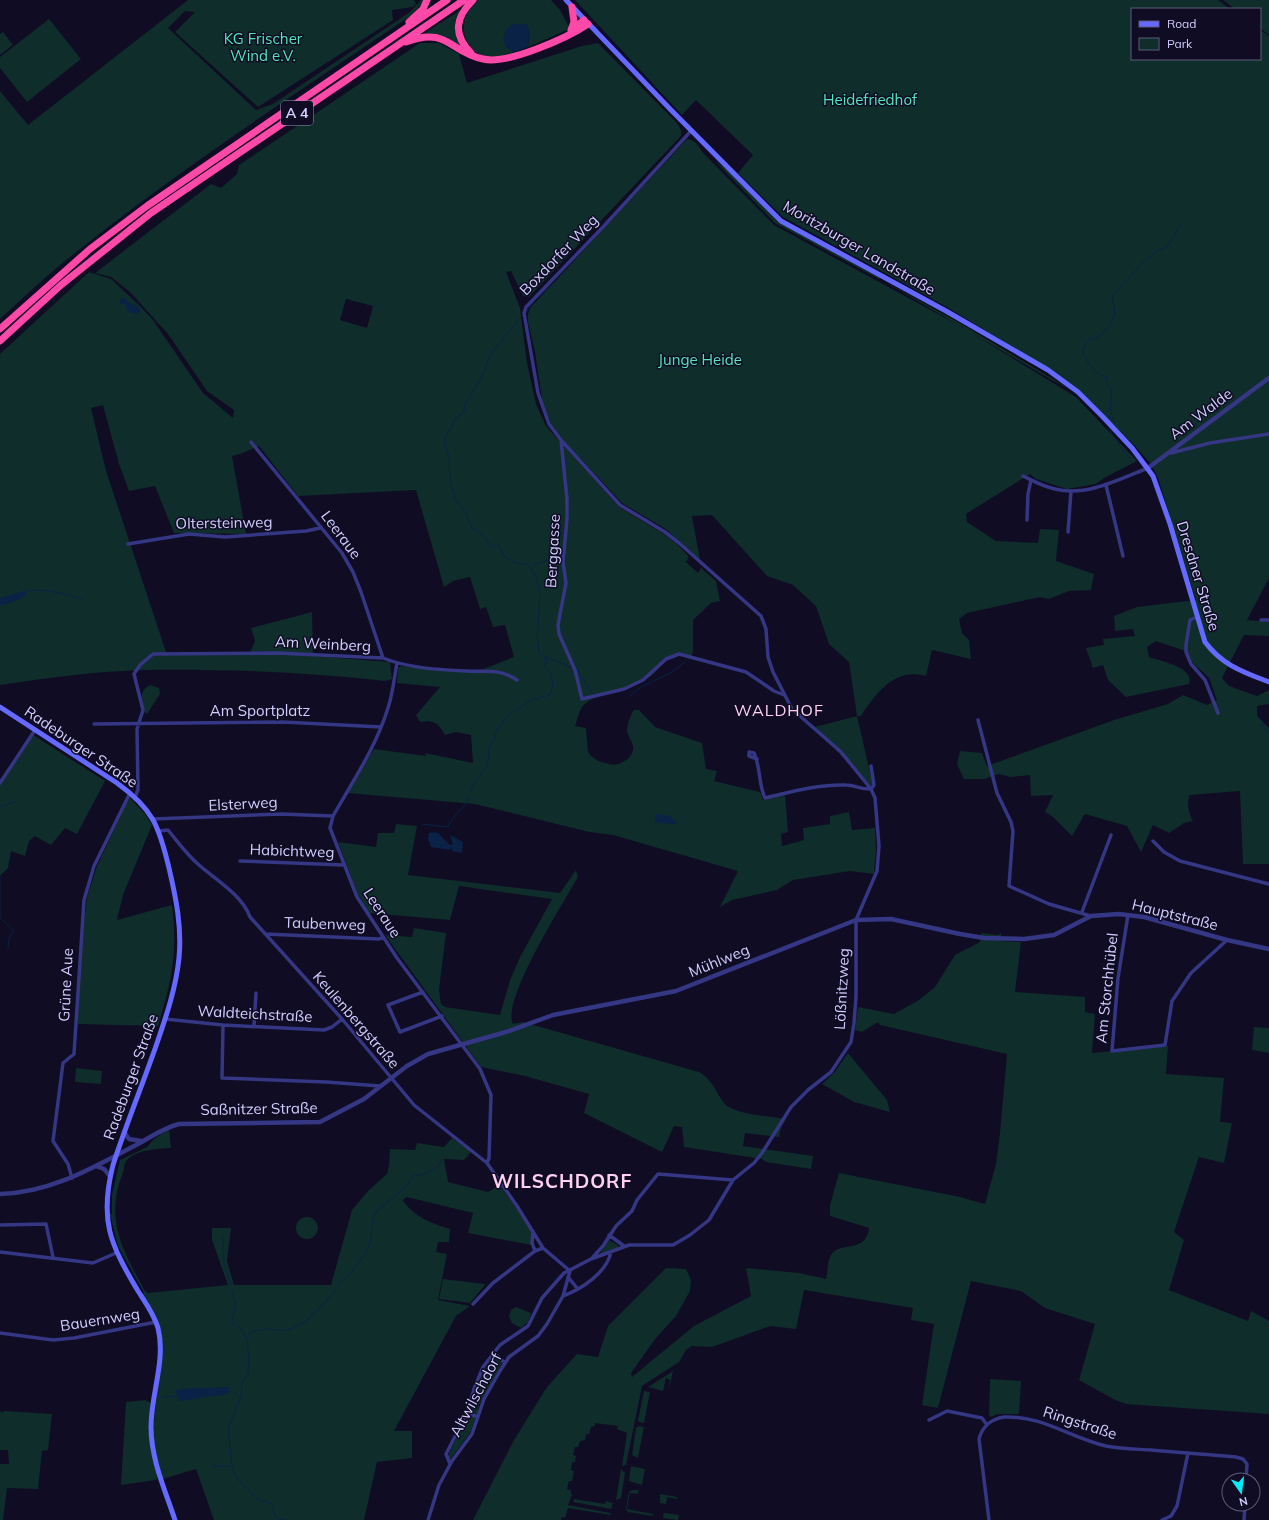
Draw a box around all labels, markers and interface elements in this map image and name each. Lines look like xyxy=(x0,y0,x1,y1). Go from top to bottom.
legend xyxy=(1131,8,1261,60)
text: Road xyxy=(1167,16,1196,31)
park label: KG Frischer Wind e.V. xyxy=(224,29,303,65)
text: Park xyxy=(1167,36,1193,51)
park label: Heidefriedhof xyxy=(823,90,918,109)
road number: A 4 xyxy=(281,101,313,125)
street label: Moritzburger Landstraße xyxy=(780,196,939,299)
street label: Boxdorfer Weg xyxy=(515,210,602,299)
park label: Junge Heide xyxy=(658,350,742,369)
street label: Am Walde xyxy=(1166,384,1236,443)
street label: Leeraue xyxy=(317,507,366,563)
street label: Oltersteinweg xyxy=(175,512,273,533)
street label: Berggasse xyxy=(541,514,564,588)
street label: Dresdner Straße xyxy=(1173,519,1224,633)
street label: Am Weinberg xyxy=(275,632,371,655)
district label: WALDHOF xyxy=(734,700,824,720)
street label: Am Sportplatz xyxy=(210,701,311,720)
street label: Radeburger Straße xyxy=(21,702,142,792)
street label: Elsterweg xyxy=(208,792,278,815)
street label: Habichtweg xyxy=(249,840,335,861)
street label: Leeraue xyxy=(359,884,406,941)
street label: Hauptstraße xyxy=(1130,895,1220,934)
street label: Taubenweg xyxy=(284,913,366,934)
street label: Am Storchhübel xyxy=(1091,932,1122,1044)
street label: Mühlweg xyxy=(686,940,752,981)
street label: Grüne Aue xyxy=(54,948,77,1022)
street label: Lößnitzweg xyxy=(830,948,853,1030)
street label: Keulenbergstraße xyxy=(309,967,404,1072)
street label: Waldteichstraße xyxy=(197,1001,313,1026)
street label: Radeburger Straße xyxy=(99,1011,162,1142)
street label: Saßnitzer Straße xyxy=(200,1098,318,1119)
district label: WILSCHDORF xyxy=(492,1169,632,1193)
street label: Bauernweg xyxy=(59,1304,141,1335)
street label: Altwilschdorf xyxy=(446,1349,506,1440)
street label: Ringstraße xyxy=(1041,1402,1119,1443)
north arrow xyxy=(1221,1472,1261,1512)
text: N xyxy=(1238,1494,1249,1510)

